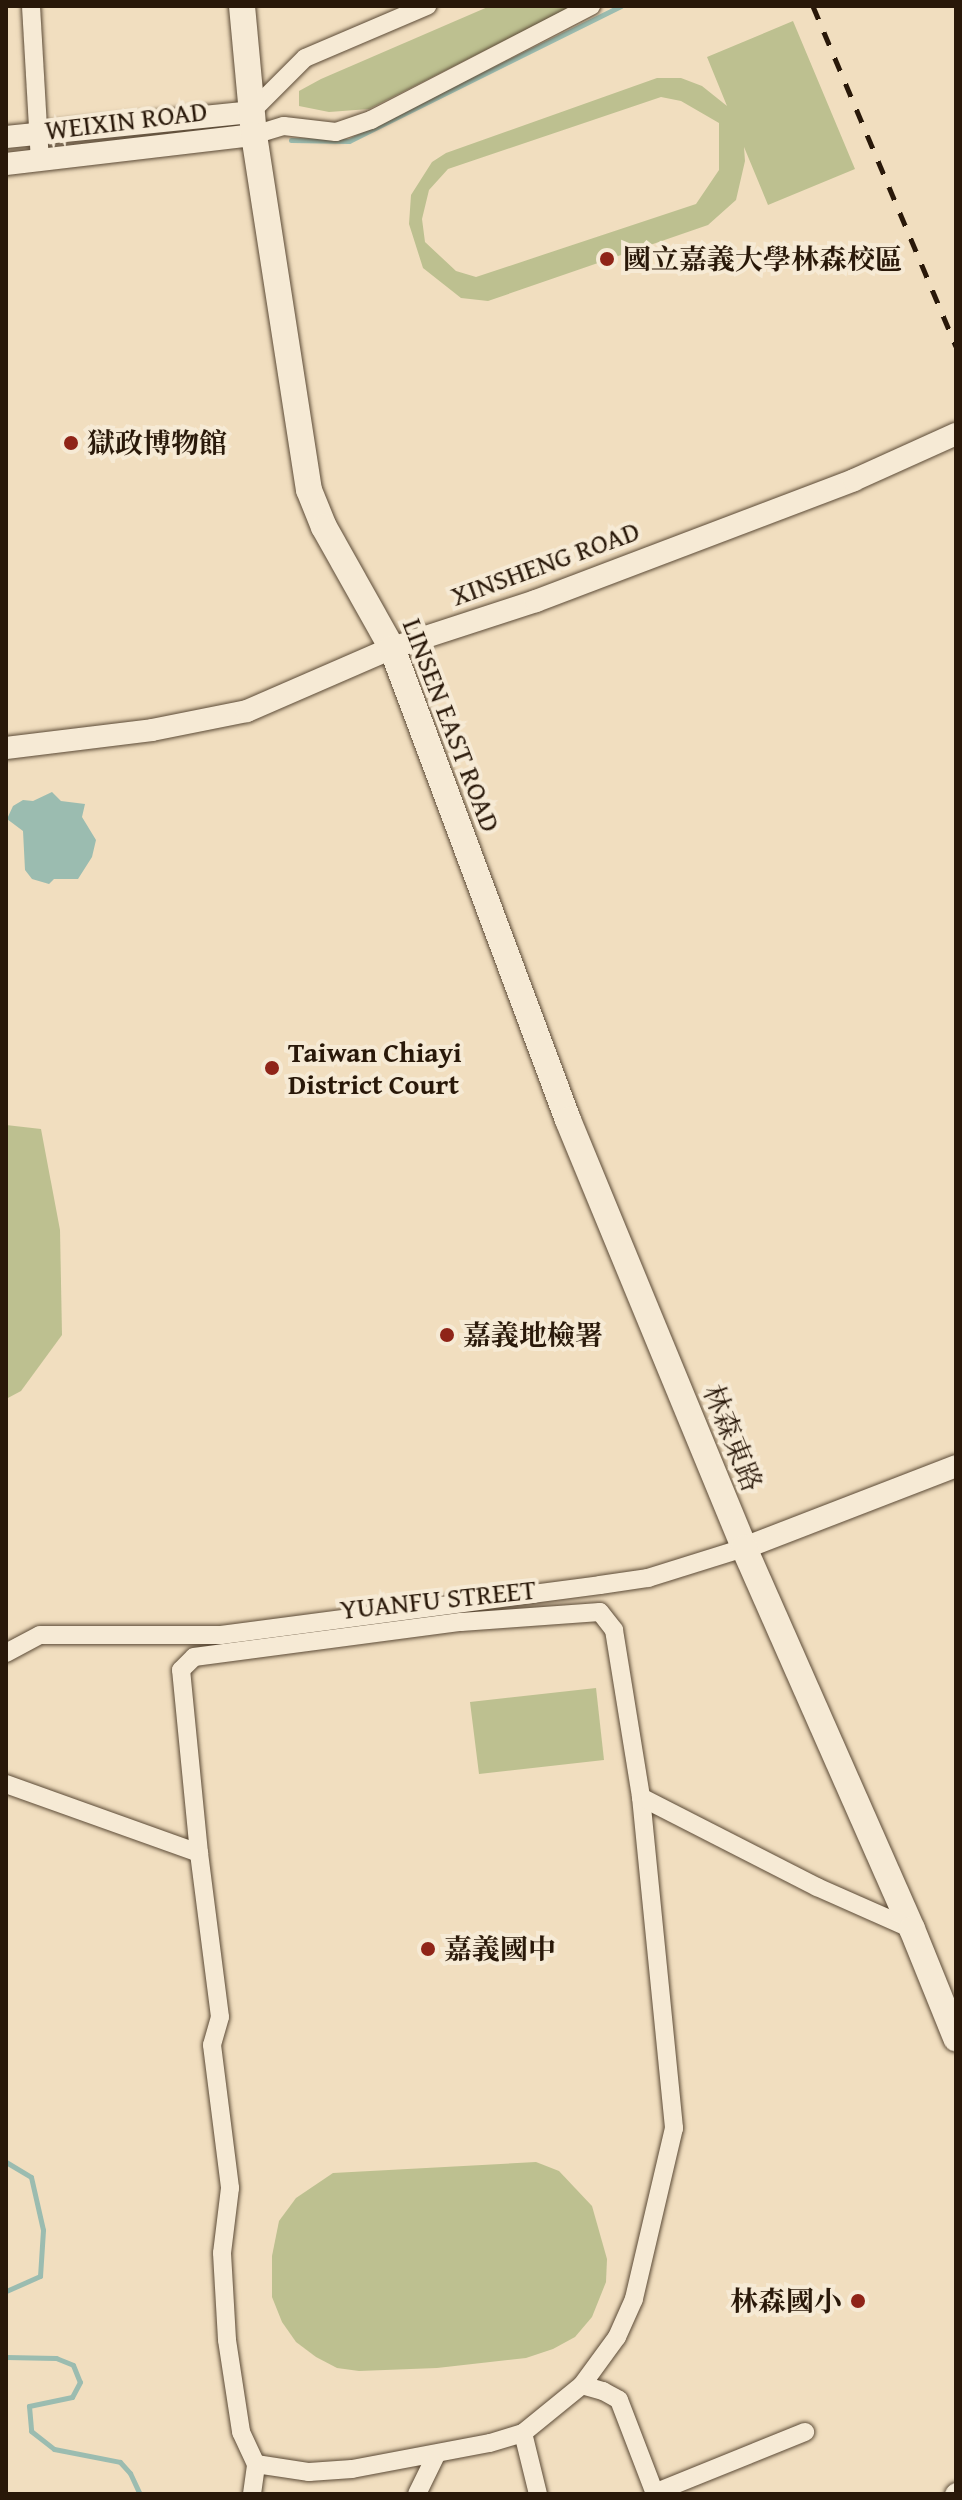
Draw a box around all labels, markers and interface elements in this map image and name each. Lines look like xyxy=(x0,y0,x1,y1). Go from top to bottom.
street label: WEIXIN ROAD xyxy=(43,93,209,147)
place label: 國立嘉義大學林森校區 xyxy=(623,242,903,276)
marker: 國立嘉義大學林森校區 xyxy=(598,250,616,268)
place label: 獄政博物館 xyxy=(87,426,227,460)
marker: 獄政博物館 xyxy=(62,434,80,452)
street label: XINSHENG ROAD xyxy=(446,513,644,613)
street label: LINSEN EAST ROAD xyxy=(396,614,508,836)
place label: Taiwan Chiayi District Court xyxy=(288,1035,462,1101)
marker: Taiwan Chiayi District Court xyxy=(263,1059,281,1077)
place label: 嘉義地檢署 xyxy=(463,1318,603,1352)
marker: 嘉義地檢署 xyxy=(438,1326,456,1344)
street label: 林森東路 xyxy=(696,1380,770,1496)
street label: YUANFU STREET xyxy=(338,1572,538,1626)
place label: 嘉義國中 xyxy=(444,1932,556,1966)
marker: 嘉義國中 xyxy=(419,1940,437,1958)
place label: 林森國小 xyxy=(730,2284,842,2318)
marker: 林森國小 xyxy=(849,2292,867,2310)

